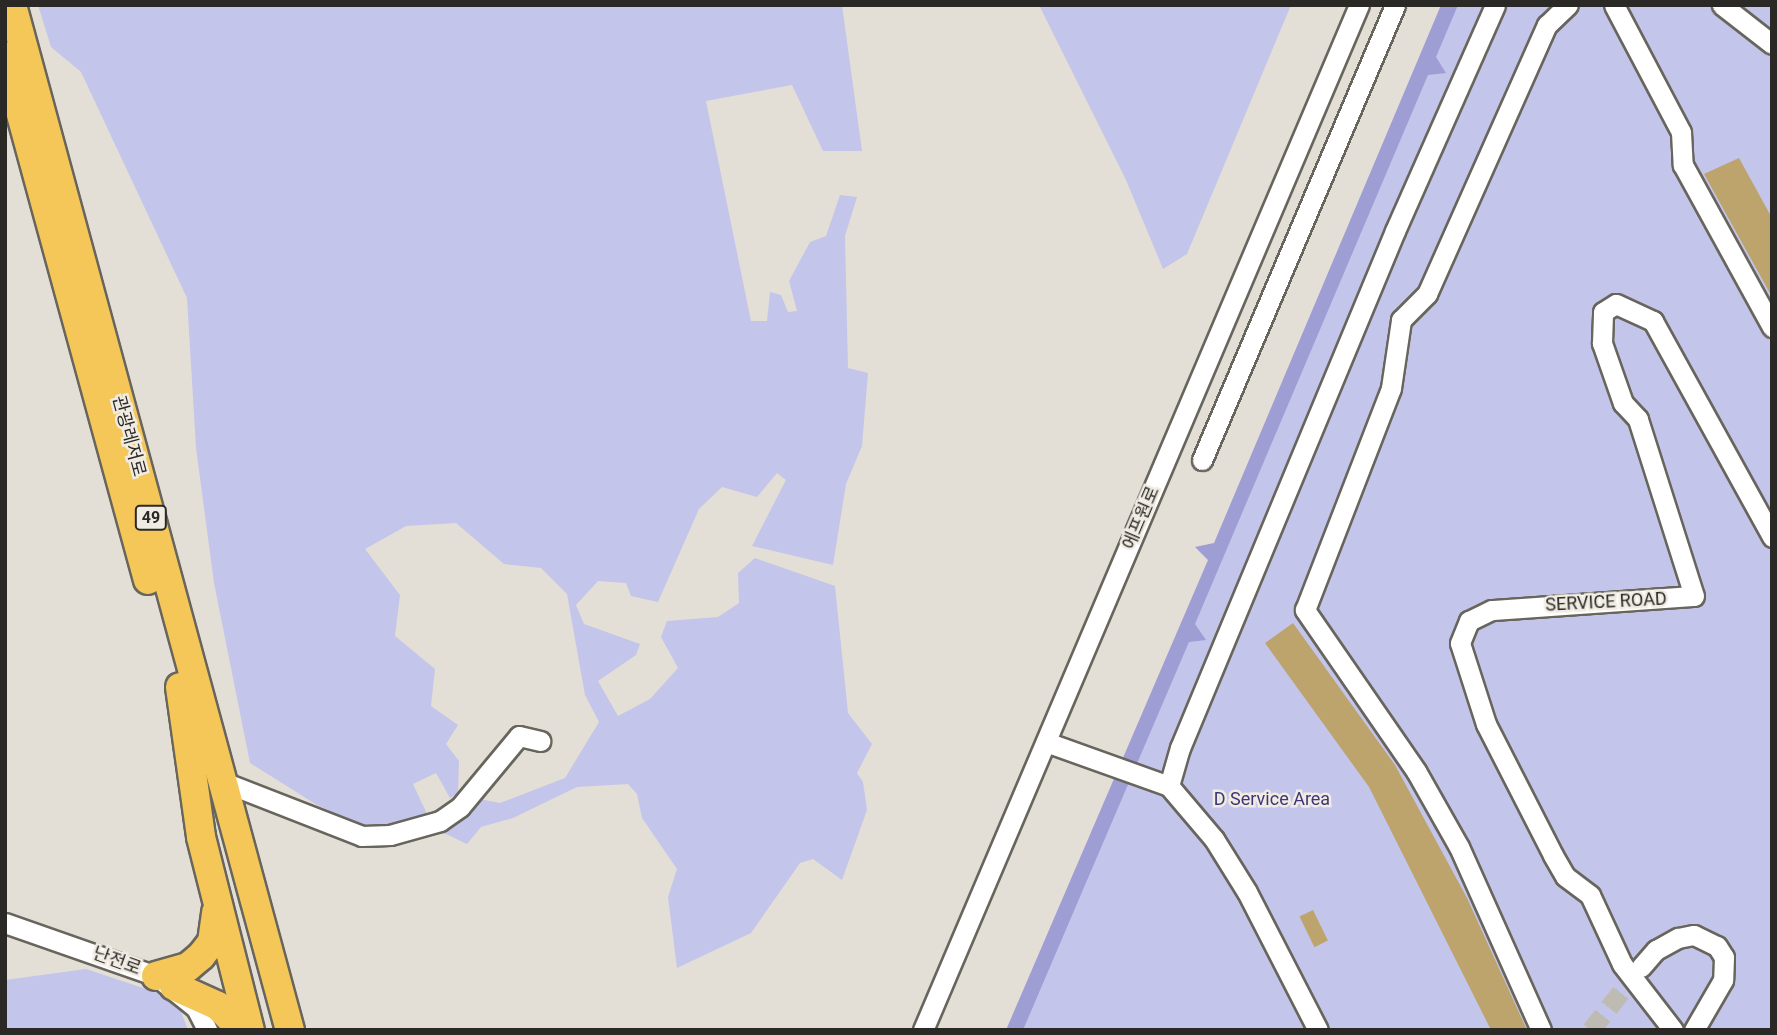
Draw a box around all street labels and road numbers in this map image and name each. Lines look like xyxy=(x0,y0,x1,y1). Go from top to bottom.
street label: 관광레저로 xyxy=(108,393,150,479)
street label: 에프원로 xyxy=(1118,483,1164,553)
road number: 49 xyxy=(134,505,168,530)
street label: SERVICE ROAD xyxy=(1545,588,1667,616)
street label: 난전로 xyxy=(90,942,144,980)

